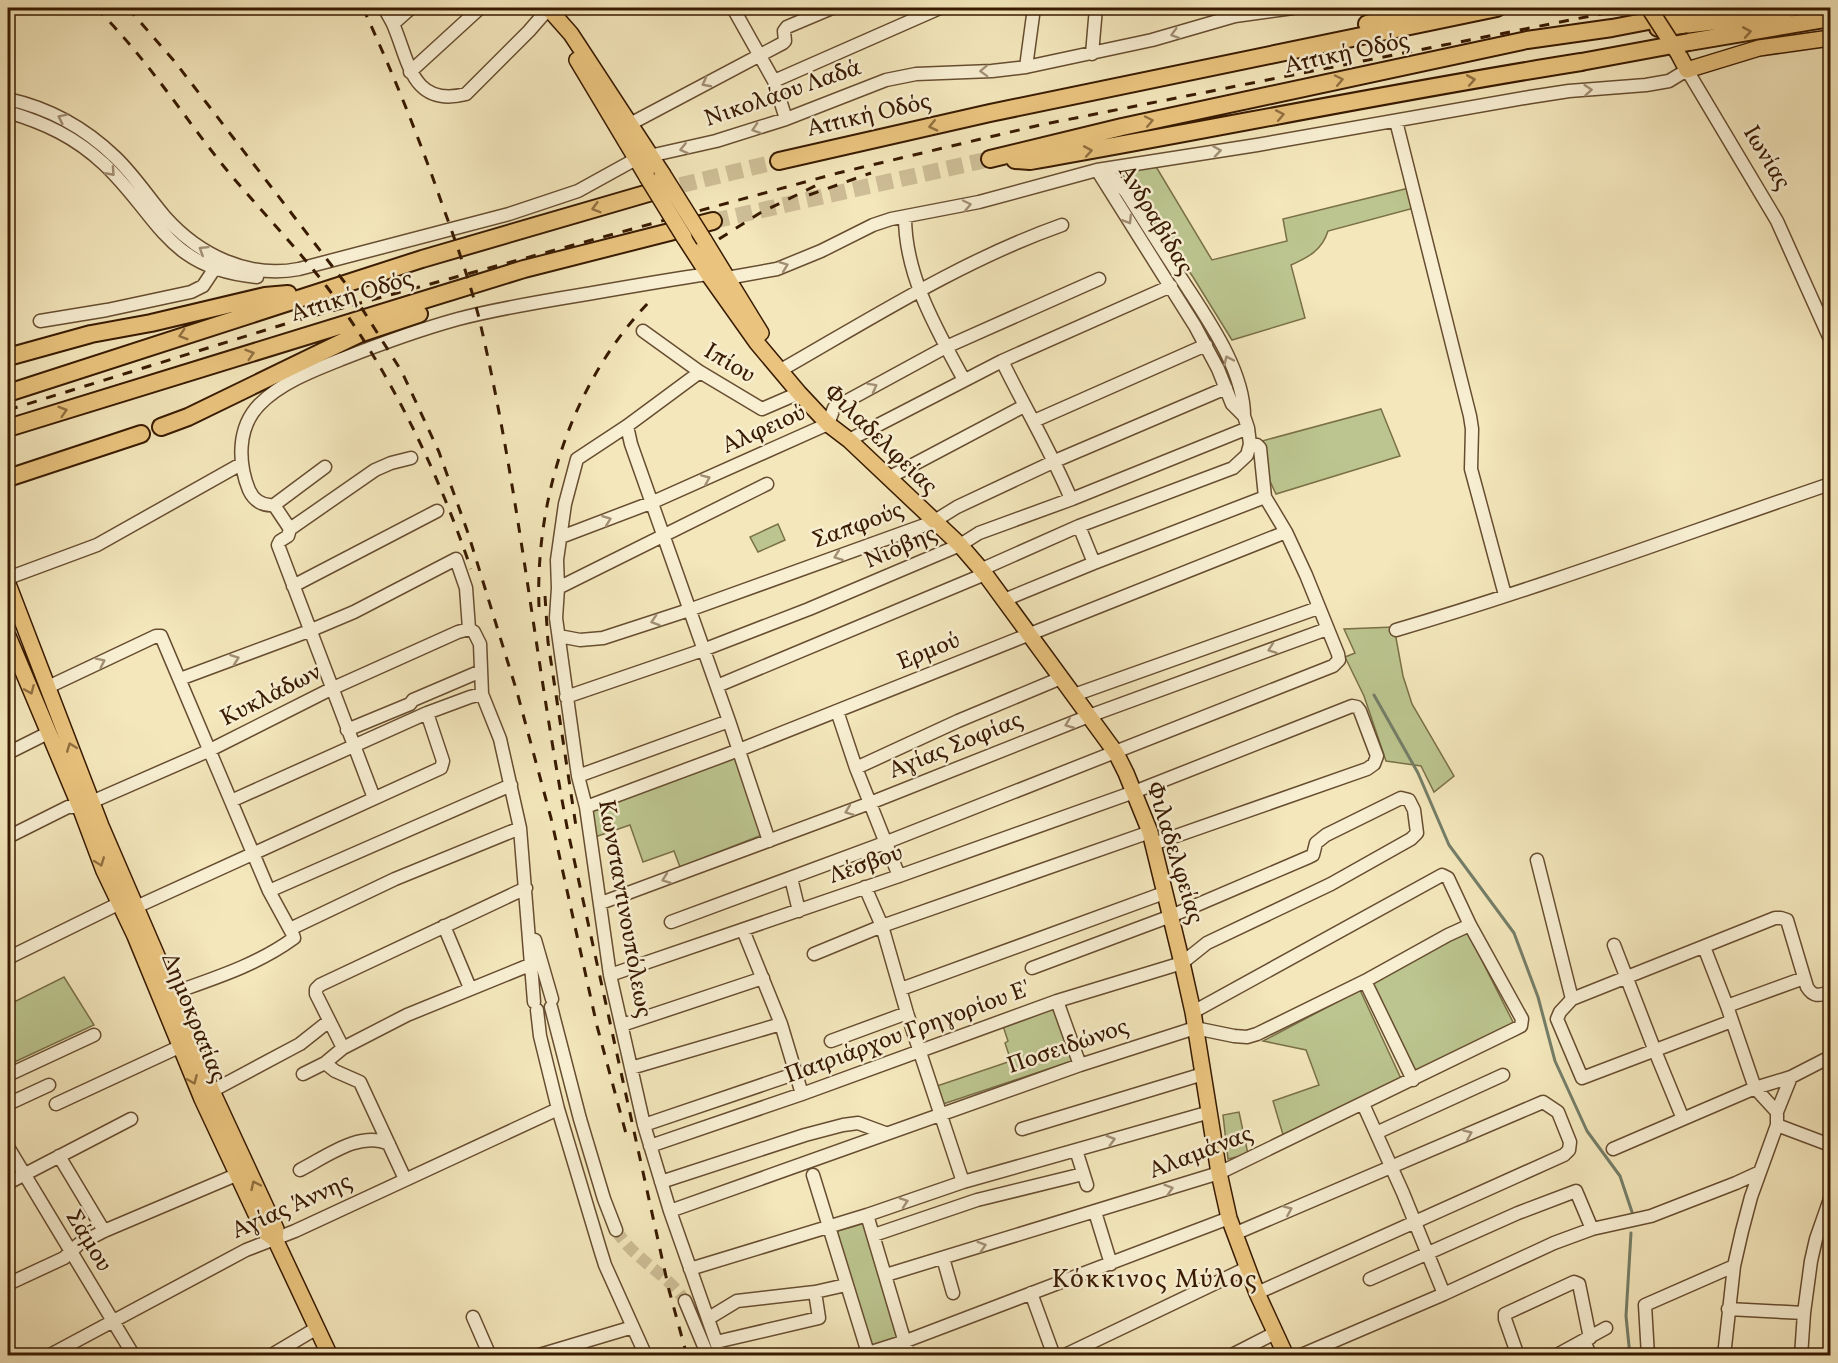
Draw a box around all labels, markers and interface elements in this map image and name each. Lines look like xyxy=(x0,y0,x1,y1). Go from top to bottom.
street label: Αττική Οδός xyxy=(1281,24,1413,84)
one-way arrow xyxy=(1741,26,1751,39)
one-way arrow xyxy=(1170,27,1180,39)
street label: Νικολάου Λαδά xyxy=(700,51,866,137)
one-way arrow xyxy=(979,65,988,78)
one-way arrow xyxy=(1334,74,1344,87)
one-way arrow xyxy=(1467,74,1476,86)
one-way arrow xyxy=(702,76,713,87)
one-way arrow xyxy=(1583,83,1592,96)
street label: Αττική Οδός xyxy=(803,85,935,147)
one-way arrow xyxy=(1274,109,1284,122)
one-way arrow xyxy=(57,114,68,126)
one-way arrow xyxy=(1143,115,1153,128)
one-way arrow xyxy=(928,119,938,132)
street label: Ιωνίας xyxy=(1733,119,1799,197)
one-way arrow xyxy=(751,121,762,134)
one-way arrow xyxy=(679,142,689,155)
one-way arrow xyxy=(1083,145,1093,158)
one-way arrow xyxy=(1212,146,1221,158)
street label: Ανδραβίδας xyxy=(1109,158,1201,282)
one-way arrow xyxy=(104,165,115,176)
one-way arrow xyxy=(962,199,972,212)
one-way arrow xyxy=(591,201,602,213)
one-way arrow xyxy=(1121,213,1132,224)
one-way arrow xyxy=(199,245,209,257)
one-way arrow xyxy=(777,261,788,273)
street label: Αττική Οδός xyxy=(286,262,418,332)
one-way arrow xyxy=(178,327,189,340)
street label: Ιπίου xyxy=(697,335,761,393)
one-way arrow xyxy=(244,348,255,361)
one-way arrow xyxy=(1224,356,1236,367)
street label: Φιλαδελφείας xyxy=(815,377,945,503)
one-way arrow xyxy=(867,383,877,395)
street label: Αλφειού xyxy=(717,396,811,464)
one-way arrow xyxy=(57,406,68,418)
one-way arrow xyxy=(700,474,711,486)
street label: Σαπφούς xyxy=(808,494,908,558)
one-way arrow xyxy=(601,514,612,527)
street label: Νιόβης xyxy=(859,518,943,578)
one-way arrow xyxy=(834,548,844,561)
one-way arrow xyxy=(650,614,661,626)
street label: Ερμού xyxy=(892,624,966,680)
one-way arrow xyxy=(1267,642,1278,654)
one-way arrow xyxy=(229,653,240,666)
street label: Κυκλάδων xyxy=(215,656,328,736)
one-way arrow xyxy=(95,657,106,669)
one-way arrow xyxy=(23,684,35,695)
street label: Αγίας Σοφίας xyxy=(884,704,1028,788)
one-way arrow xyxy=(1065,717,1076,729)
one-way arrow xyxy=(66,742,79,753)
street label: Φιλαδελφείας xyxy=(1136,778,1212,928)
street label: Κωνσταντινουπόλεως xyxy=(588,797,660,1021)
one-way arrow xyxy=(844,804,855,816)
street label: Λέσβου xyxy=(824,836,908,894)
one-way arrow xyxy=(93,856,106,867)
one-way arrow xyxy=(661,872,672,885)
street label: Δημοκρατίας xyxy=(152,948,234,1088)
street label: Πατριάρχου Γρηγορίου E' xyxy=(780,973,1036,1093)
street label: Ποσειδώνος xyxy=(1003,1010,1133,1084)
one-way arrow xyxy=(186,1073,198,1084)
street label: Αλαμάνας xyxy=(1144,1118,1258,1188)
one-way arrow xyxy=(1461,1129,1472,1141)
one-way arrow xyxy=(1105,1135,1116,1147)
street label: Αγίας Άννης xyxy=(226,1165,358,1249)
one-way arrow xyxy=(251,1181,263,1192)
one-way arrow xyxy=(1163,1184,1174,1196)
one-way arrow xyxy=(898,1197,909,1210)
street label: Σάμου xyxy=(56,1203,120,1279)
one-way arrow xyxy=(1282,1206,1293,1218)
one-way arrow xyxy=(976,1241,987,1253)
district label: Κόκκινος Μύλος xyxy=(1052,1262,1258,1298)

